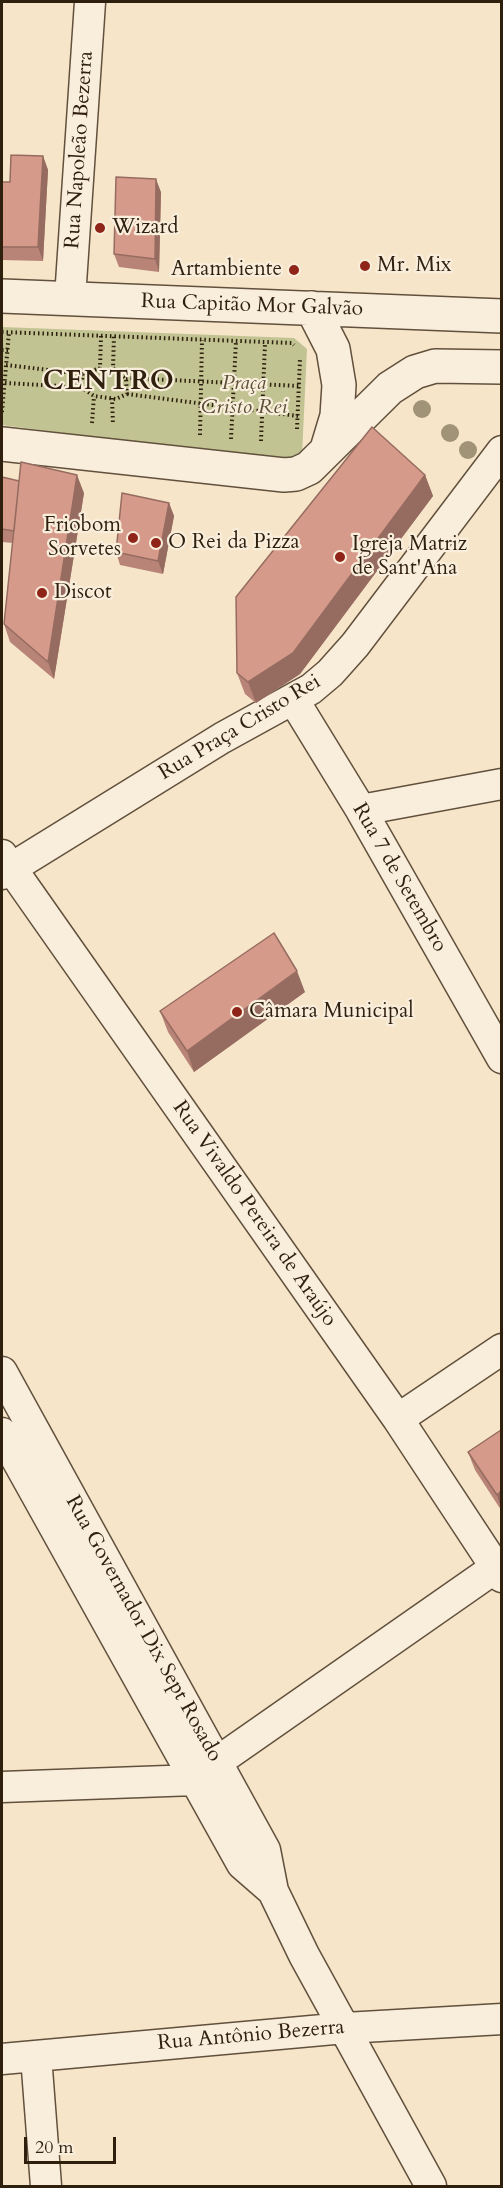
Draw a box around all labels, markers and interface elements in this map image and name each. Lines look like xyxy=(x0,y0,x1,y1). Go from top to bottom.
street label: Rua Napoleão Bezerra xyxy=(61,50,99,250)
place label: Wizard xyxy=(112,215,178,241)
marker: Wizard xyxy=(93,221,107,235)
place label: Mr. Mix xyxy=(377,253,452,279)
place label: Artambiente xyxy=(171,257,282,283)
marker: Mr. Mix xyxy=(358,259,372,273)
marker: Artambiente xyxy=(287,263,301,277)
street label: Rua Capitão Mor Galvão xyxy=(140,290,364,322)
district label: CENTRO xyxy=(43,367,175,399)
park label: Praça Cristo Rei xyxy=(201,371,287,421)
place label: Friobom Sorvetes xyxy=(44,513,121,563)
place label: O Rei da Pizza xyxy=(168,530,299,556)
marker: Friobom Sorvetes xyxy=(126,531,140,545)
place label: Igreja Matriz de Sant'Ana xyxy=(352,532,467,582)
marker: O Rei da Pizza xyxy=(149,536,163,550)
marker: Igreja Matriz de Sant'Ana xyxy=(333,550,347,564)
place label: Discot xyxy=(54,580,112,606)
marker: Discot xyxy=(35,586,49,600)
street label: Rua Praça Cristo Rei xyxy=(154,670,326,786)
street label: Rua 7 de Setembro xyxy=(346,799,452,957)
place label: Câmara Municipal xyxy=(249,999,414,1025)
marker: Câmara Municipal xyxy=(230,1005,244,1019)
street label: Rua Vivaldo Pereira de Araújo xyxy=(166,1096,342,1332)
street label: Rua Governador Dix Sept Rosado xyxy=(59,1491,227,1767)
street label: Rua Antônio Bezerra xyxy=(156,2015,346,2057)
scale bar xyxy=(27,2125,118,2163)
text: 20 m xyxy=(35,2135,74,2160)

